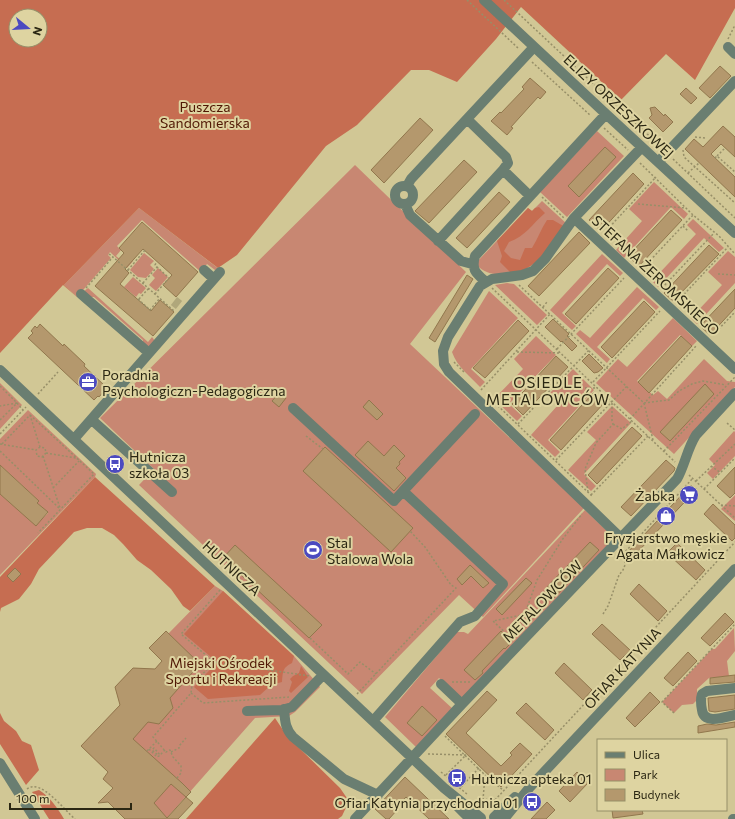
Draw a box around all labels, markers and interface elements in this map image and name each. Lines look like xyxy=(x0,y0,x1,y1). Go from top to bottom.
north arrow xyxy=(8,8,48,48)
text: N xyxy=(31,25,45,37)
street label: ELIZY ORZESZKOWEJ xyxy=(560,51,678,161)
park label: Puszcza Sandomierska xyxy=(160,98,250,131)
street label: STEFANA ŻEROMSKIEGO xyxy=(589,211,723,339)
place label: Poradnia Psychologiczn-Pedagogiczna xyxy=(102,366,286,399)
office icon: Poradnia Psychologiczn-Pedagogiczna xyxy=(77,371,99,393)
district label: OSIEDLE METALOWCÓW xyxy=(486,373,610,408)
place label: Hutnicza szkoła 03 xyxy=(129,448,189,481)
bus stop icon: Hutnicza szkoła 03 xyxy=(104,453,126,475)
supermarket icon: Żabka xyxy=(678,484,700,506)
place label: Żabka xyxy=(635,487,675,504)
shop icon: Fryzjerstwo męskie - Agata Małkowicz xyxy=(655,505,677,527)
place label: Fryzjerstwo męskie - Agata Małkowicz xyxy=(605,529,727,562)
place label: Stal Stalowa Wola xyxy=(327,534,413,567)
street label: HUTNICZA xyxy=(200,537,265,599)
sports icon: Stal Stalowa Wola xyxy=(302,539,324,561)
street label: METALOWCÓW xyxy=(499,557,585,645)
street label: OFIAR KATYNIA xyxy=(580,624,664,712)
park label: Miejski Ośrodek Sportu i Rekreacji xyxy=(165,654,277,687)
legend xyxy=(597,739,727,811)
text: Ulica xyxy=(633,747,660,761)
bus stop icon: Hutnicza apteka 01 xyxy=(446,767,468,789)
text: Park xyxy=(633,767,659,781)
place label: Hutnicza apteka 01 xyxy=(471,770,592,787)
scale bar xyxy=(10,785,131,811)
text: Budynek xyxy=(633,787,681,801)
text: 100 m xyxy=(16,791,50,805)
bus stop icon: Ofiar Katynia przychodnia 01 xyxy=(521,791,543,813)
place label: Ofiar Katynia przychodnia 01 xyxy=(335,794,518,811)

